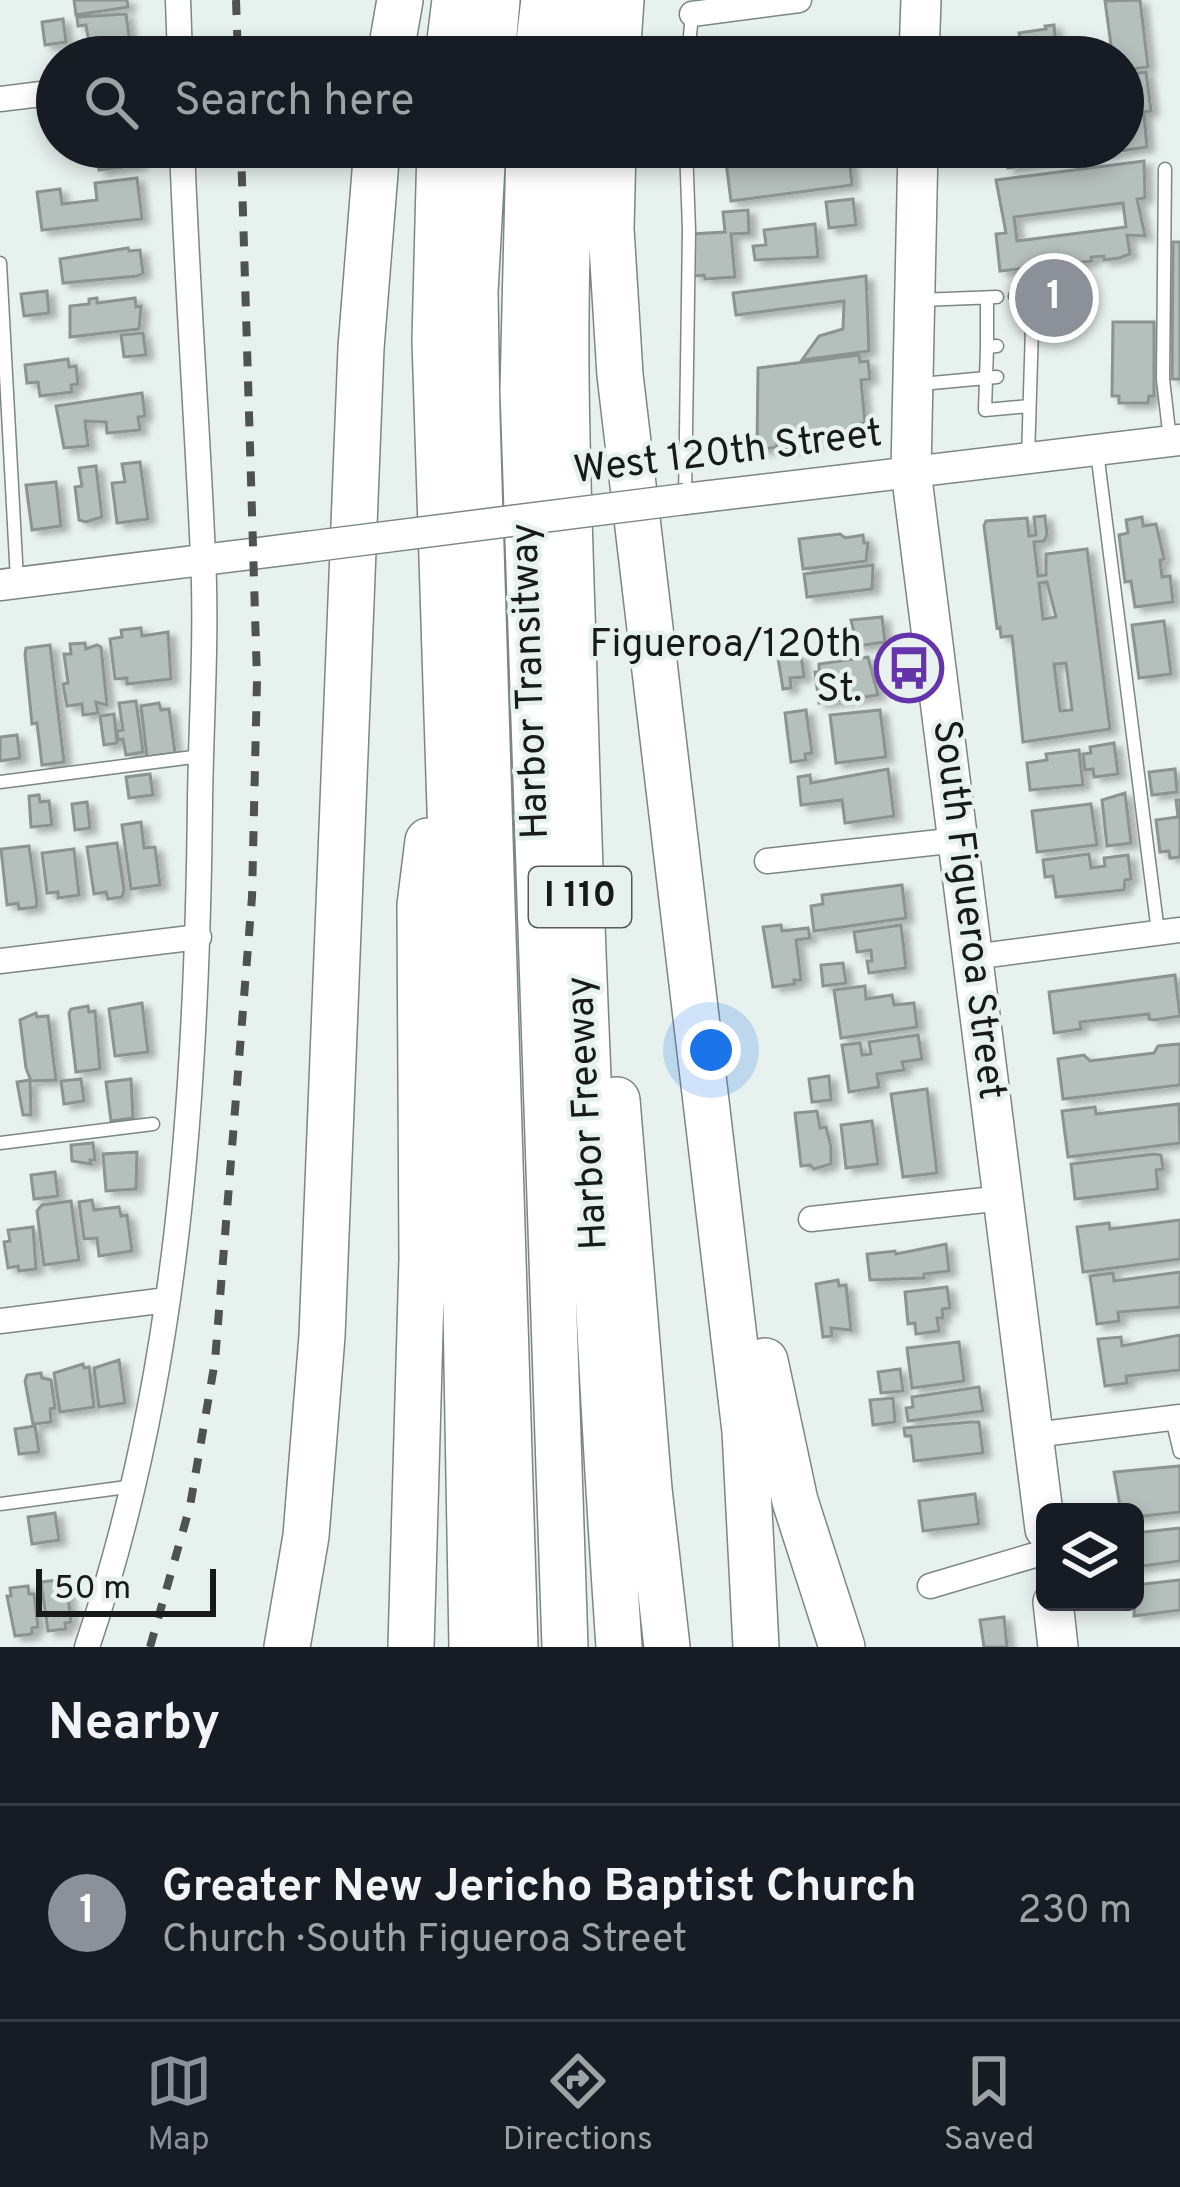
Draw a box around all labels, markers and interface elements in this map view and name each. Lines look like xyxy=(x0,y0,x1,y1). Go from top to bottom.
search box xyxy=(36,36,1144,168)
icon: search xyxy=(78,69,144,135)
text: Search here xyxy=(174,74,414,131)
pin: 1 xyxy=(1015,253,1093,343)
street label: West 120th Street xyxy=(571,411,885,497)
street label: Harbor Transitway xyxy=(502,522,562,840)
place label: Figueroa/120th St. xyxy=(590,622,862,716)
bus stop icon: Figueroa/120th St. xyxy=(874,633,944,703)
street label: South Figueroa Street xyxy=(919,717,1015,1103)
road number: I 110 xyxy=(529,867,631,927)
street label: Harbor Freeway xyxy=(557,975,621,1251)
your location xyxy=(681,1020,741,1080)
map controls xyxy=(1036,1503,1144,1611)
button: layers xyxy=(1036,1503,1144,1611)
scale bar xyxy=(36,1563,216,1616)
text: 50 m xyxy=(54,1569,131,1611)
text: Nearby xyxy=(48,1693,220,1758)
text: Greater New Jericho Baptist Church xyxy=(162,1860,917,1917)
text: 1 xyxy=(79,1888,95,1937)
text: 230 m xyxy=(1018,1888,1132,1937)
text: Church · South Figueroa Street xyxy=(162,1917,687,1966)
tab: Map xyxy=(146,2048,212,2162)
tab: Directions xyxy=(503,2048,653,2162)
tab: Saved xyxy=(944,2048,1034,2162)

